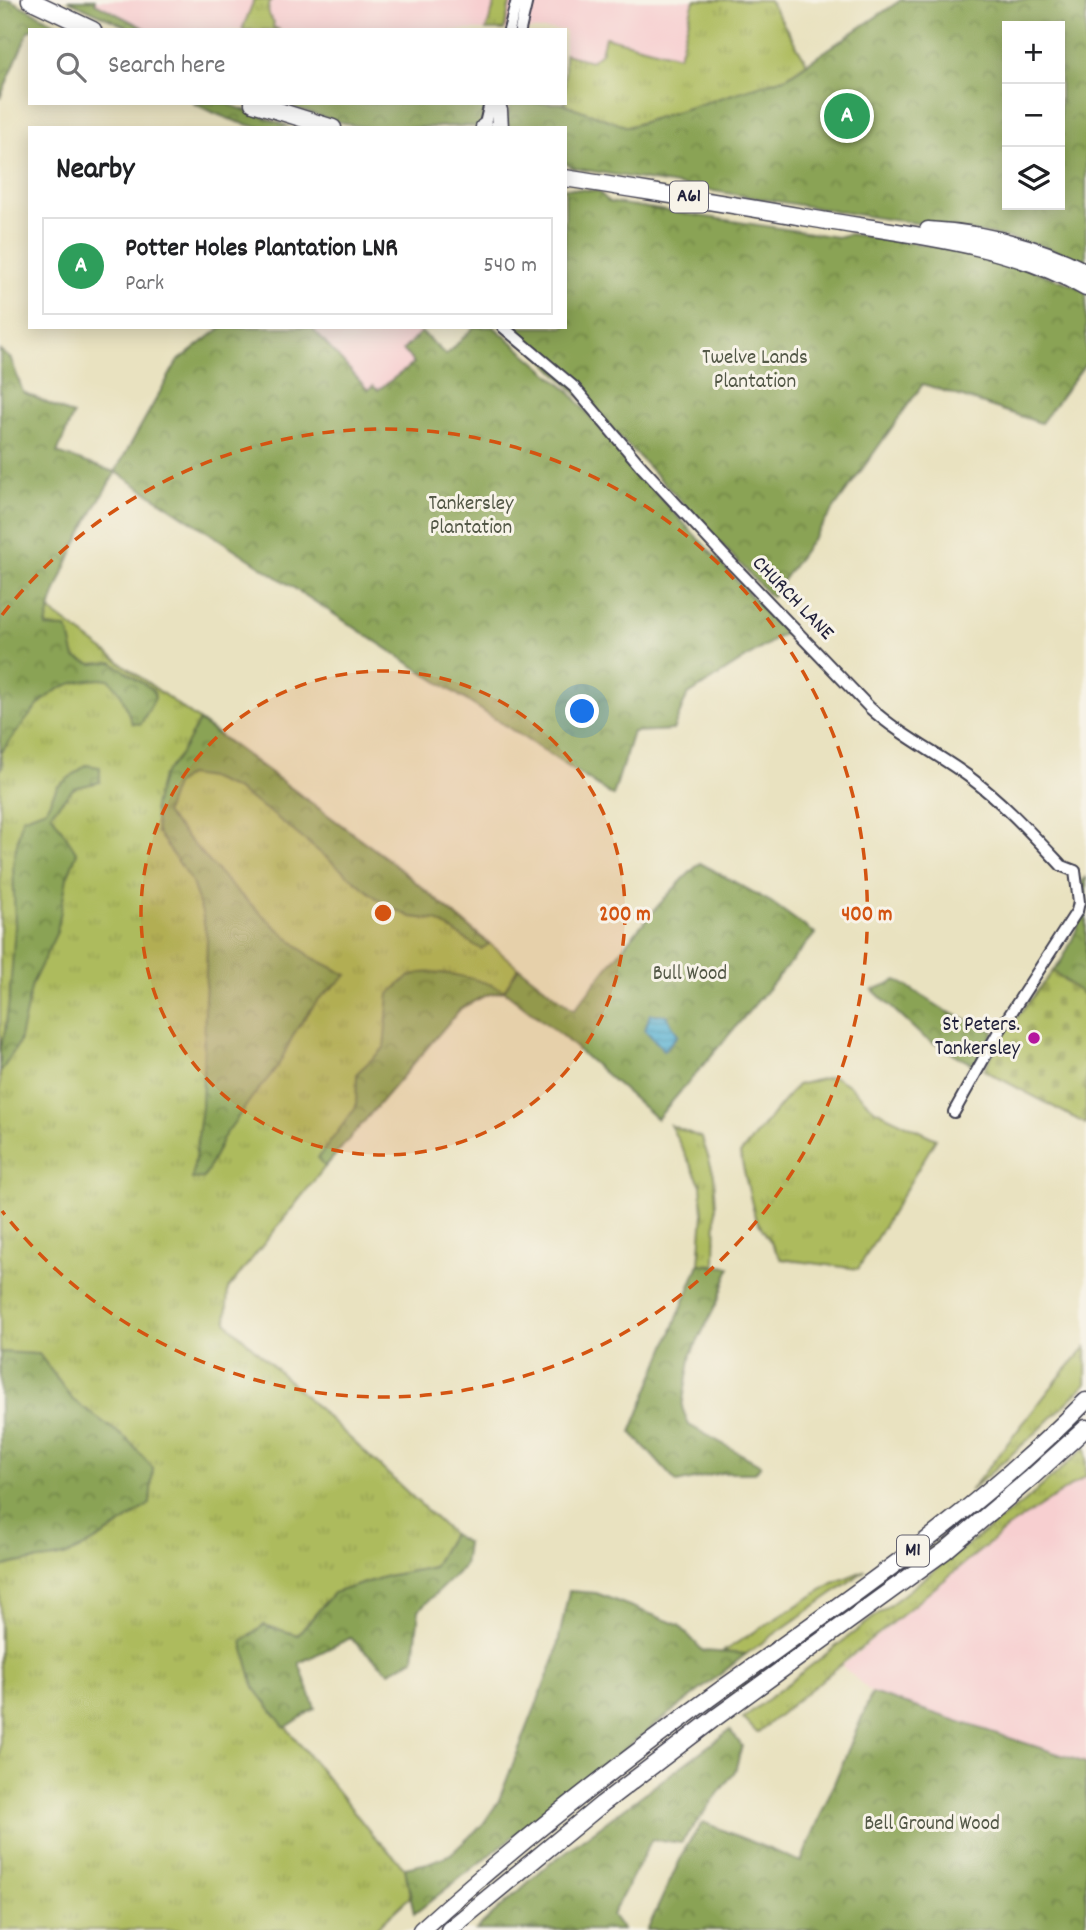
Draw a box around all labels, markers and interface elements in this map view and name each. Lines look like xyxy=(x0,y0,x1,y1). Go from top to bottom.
map controls xyxy=(1002,21,1065,210)
button: + xyxy=(1002,21,1065,84)
search box xyxy=(28,28,567,105)
icon: search xyxy=(52,48,90,86)
text: Search here xyxy=(108,48,226,85)
button: − xyxy=(1002,84,1065,147)
pin: A xyxy=(824,90,870,142)
button: layers xyxy=(1002,147,1065,210)
text: Nearby xyxy=(56,150,134,193)
road number: A61 xyxy=(670,182,708,212)
text: Potter Holes Plantation LNR xyxy=(125,231,398,268)
text: A xyxy=(75,250,87,283)
text: 540 m xyxy=(483,250,537,283)
text: Park xyxy=(125,268,164,301)
park label: Twelve Lands Plantation xyxy=(702,344,808,398)
park label: Tankersley Plantation xyxy=(428,490,514,544)
street label: CHURCH LANE xyxy=(744,550,840,648)
your location xyxy=(565,694,599,728)
centre of rings xyxy=(371,901,395,925)
text: 200 m xyxy=(599,901,651,931)
text: 400 m xyxy=(842,901,892,931)
park label: Bull Wood xyxy=(653,960,727,990)
place label: St Peters. Tankersley xyxy=(935,1011,1020,1065)
marker: St Peters. Tankersley xyxy=(1026,1030,1042,1046)
road number: M1 xyxy=(897,1536,929,1567)
park label: Bell Ground Wood xyxy=(864,1810,1000,1840)

